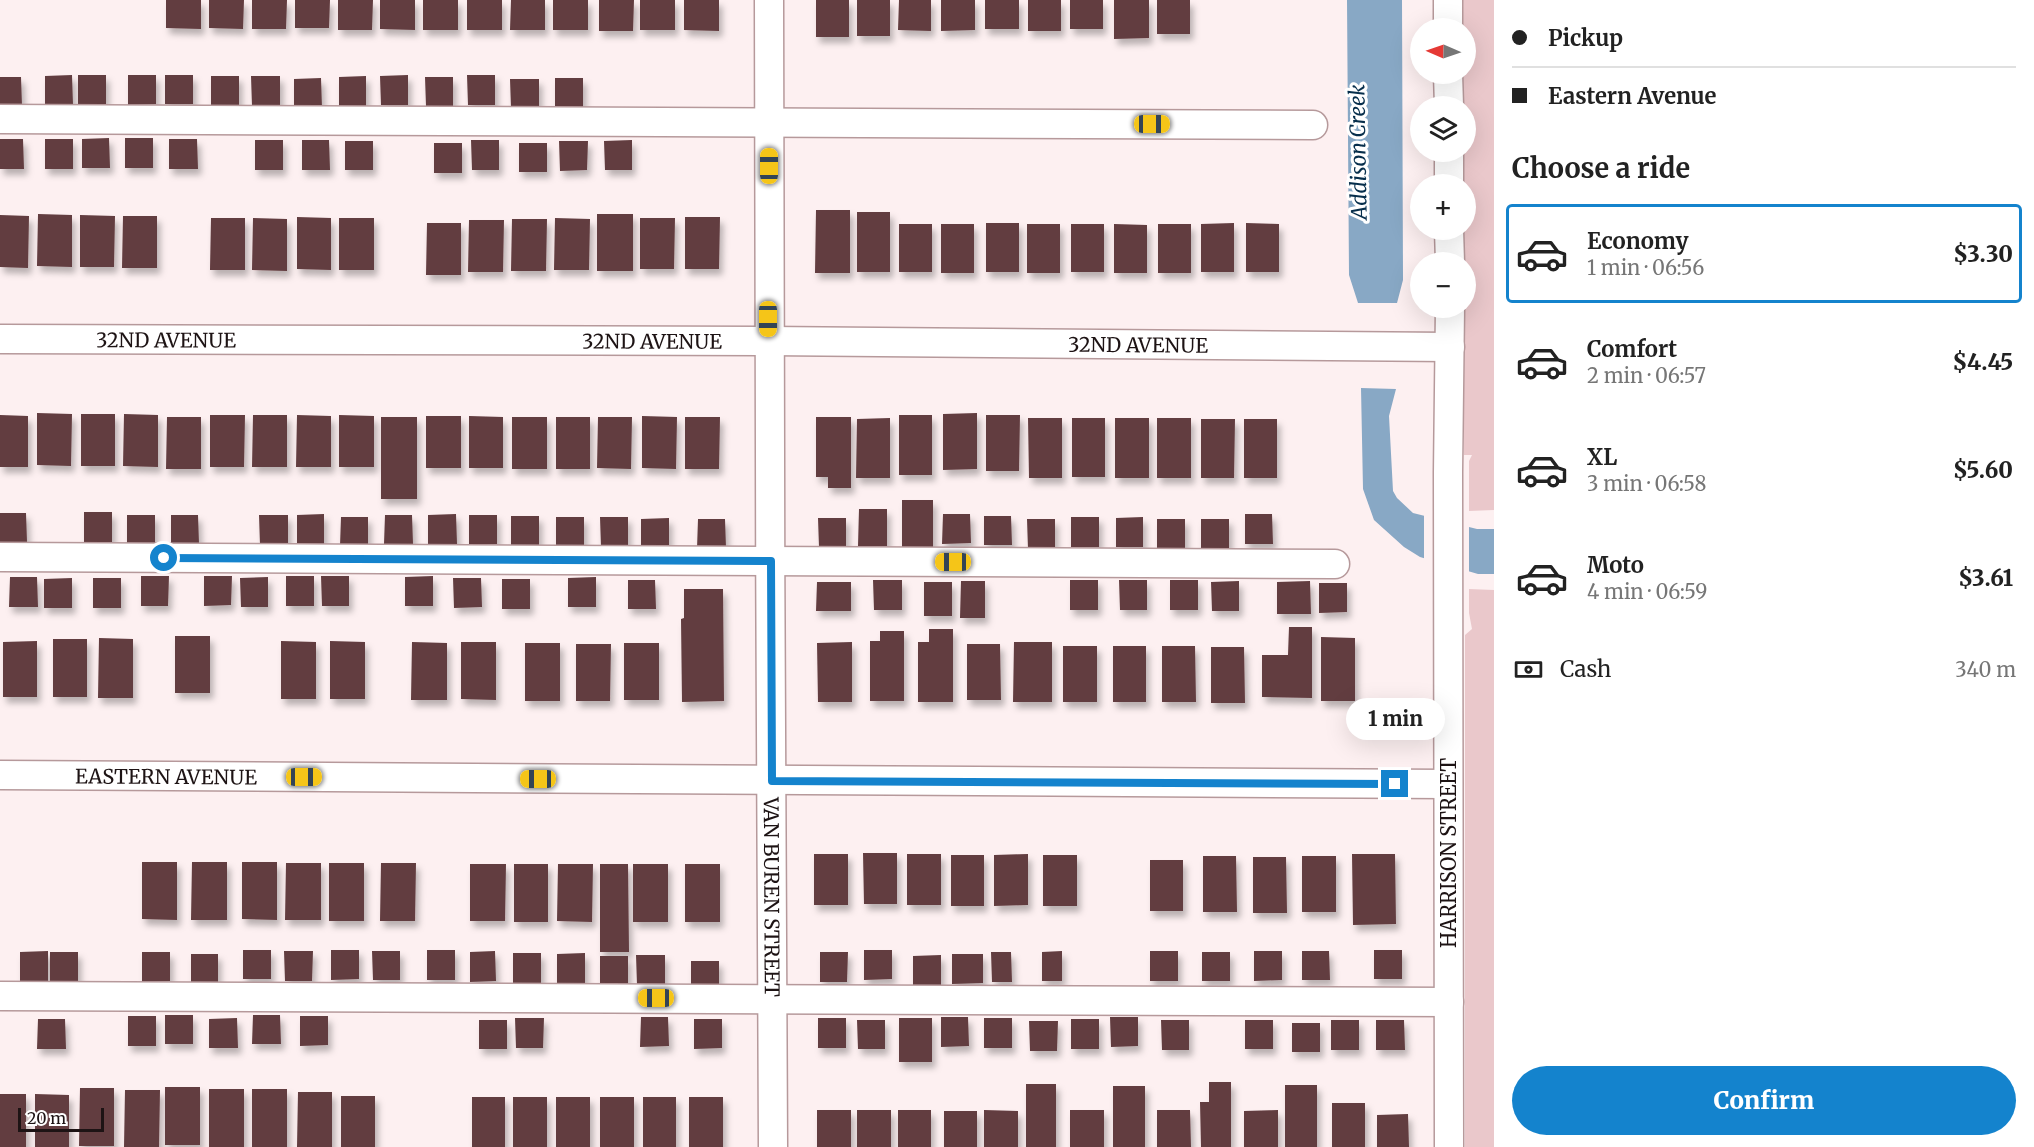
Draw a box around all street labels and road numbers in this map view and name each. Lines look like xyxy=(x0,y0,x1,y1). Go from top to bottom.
street label: 32ND AVENUE xyxy=(96,327,236,352)
street label: 32ND AVENUE xyxy=(582,328,722,353)
street label: 32ND AVENUE xyxy=(1068,331,1208,357)
street label: HARRISON STREET xyxy=(1436,758,1461,948)
street label: EASTERN AVENUE xyxy=(75,763,257,789)
street label: VAN BUREN STREET xyxy=(759,796,785,997)

